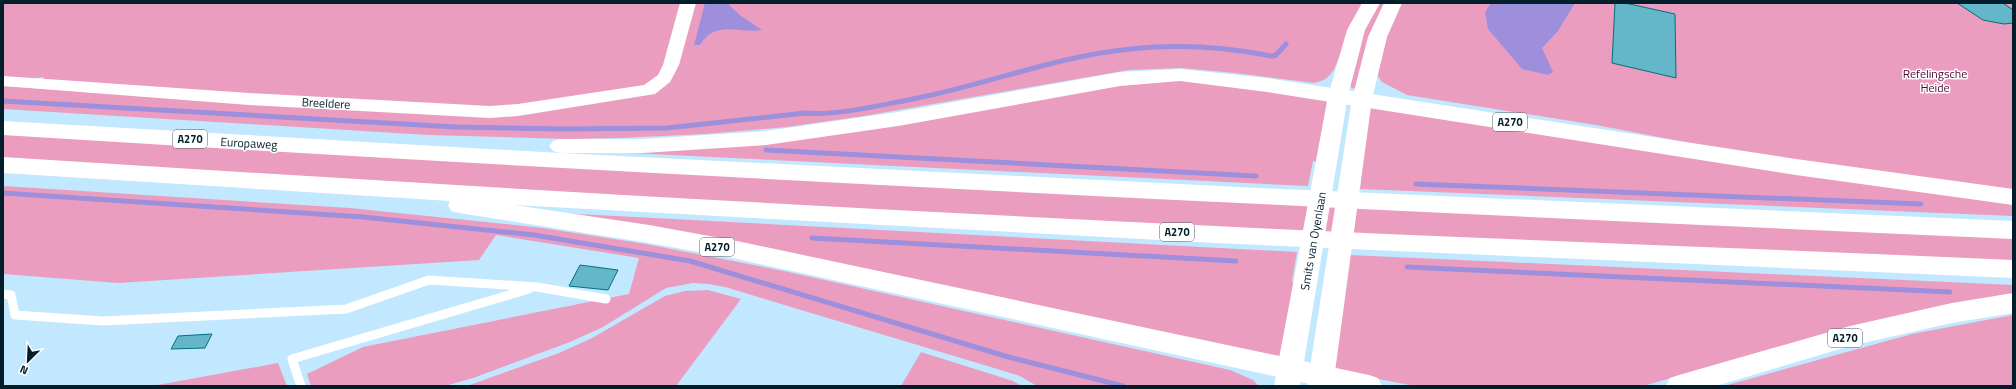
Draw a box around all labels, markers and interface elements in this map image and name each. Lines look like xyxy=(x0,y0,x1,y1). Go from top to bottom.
park label: Refelingsche Heide xyxy=(1903,64,1967,97)
street label: Breeldere xyxy=(301,92,351,114)
road number: A270 xyxy=(1493,113,1527,131)
road number: A270 xyxy=(173,130,207,148)
street label: Europaweg xyxy=(220,132,278,154)
street label: Smits van Oyenlaan xyxy=(1295,190,1331,292)
road number: A270 xyxy=(1160,223,1194,241)
road number: A270 xyxy=(700,238,734,256)
road number: A270 xyxy=(1828,329,1862,347)
north arrow xyxy=(8,341,48,381)
text: N xyxy=(17,361,31,379)

